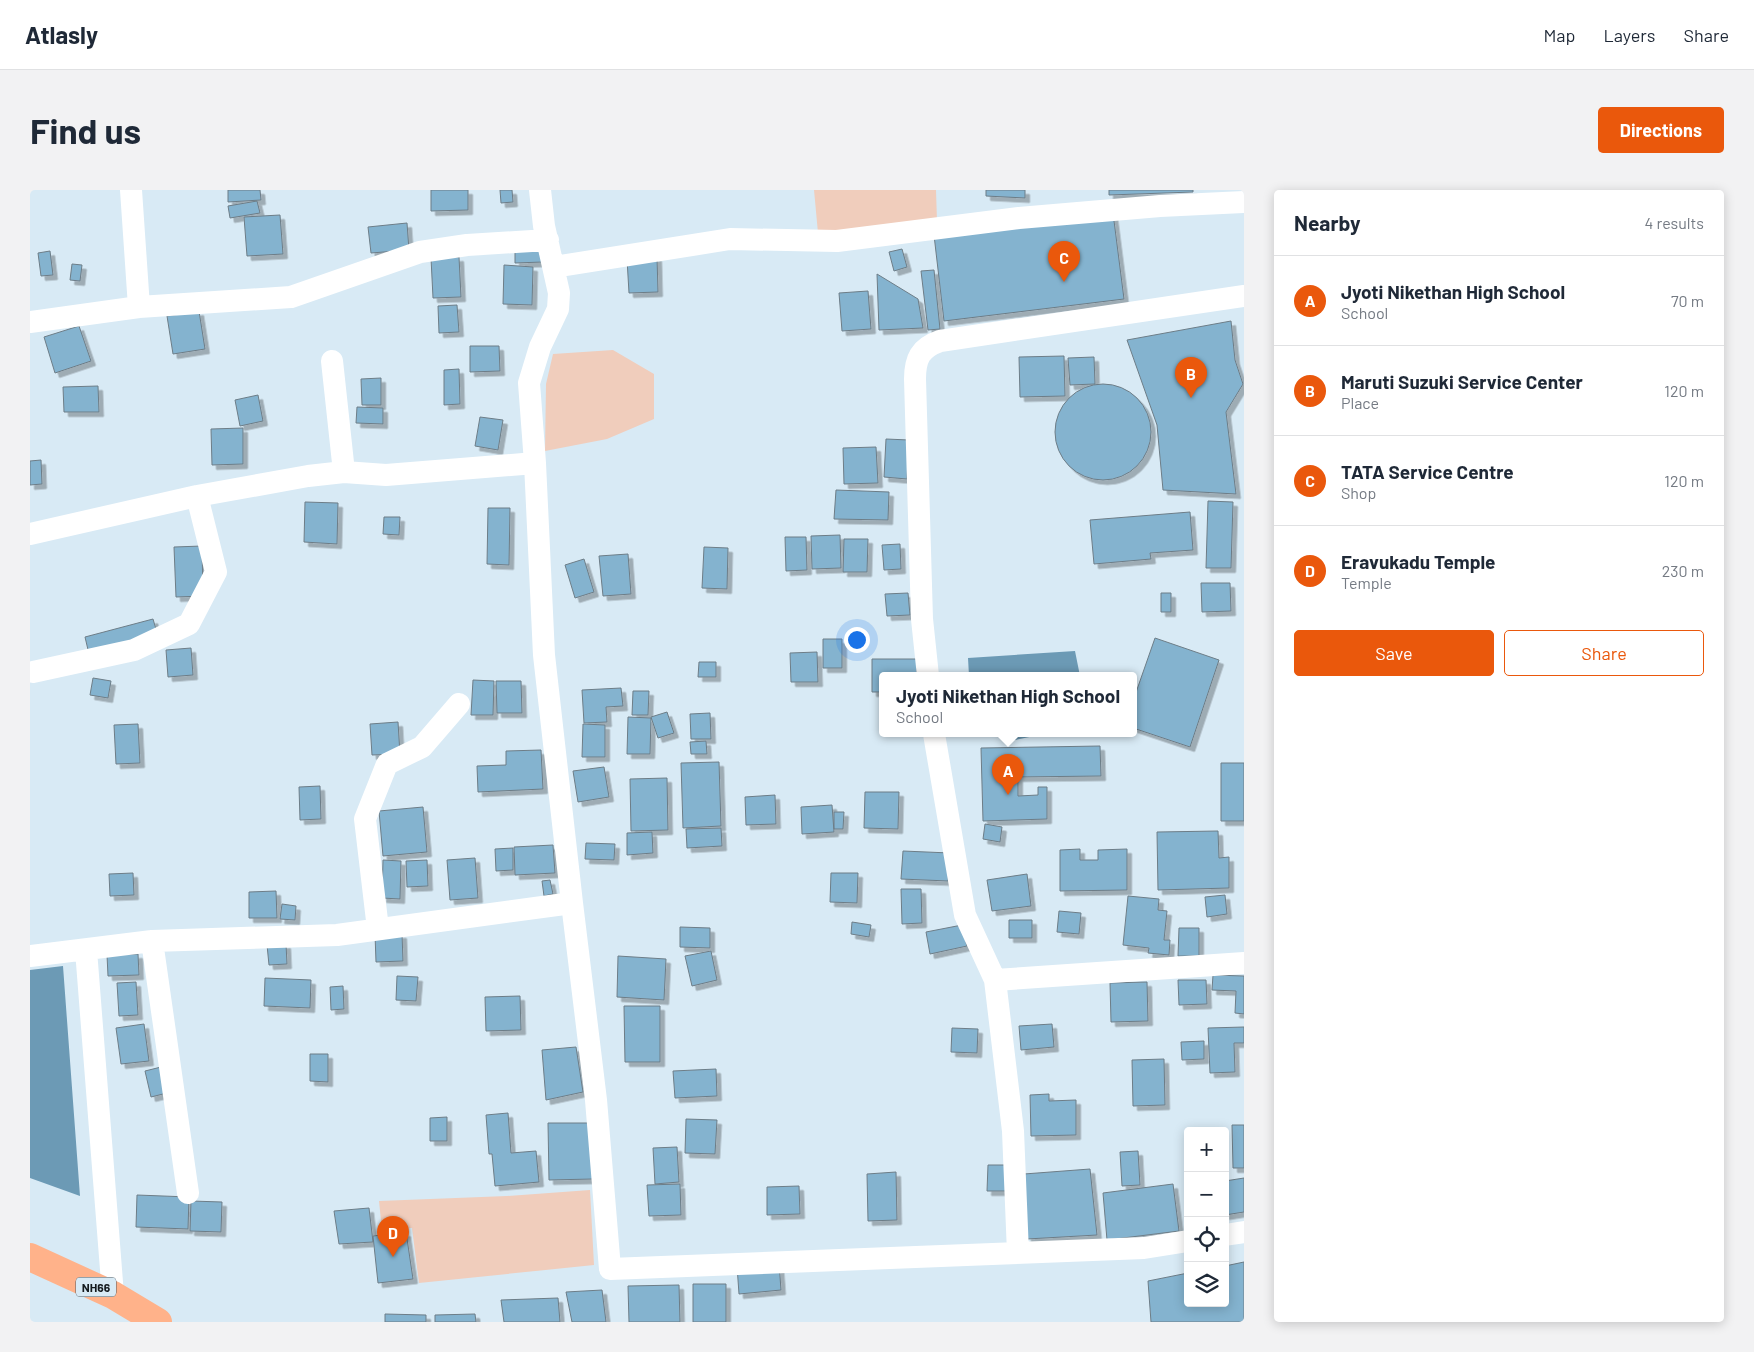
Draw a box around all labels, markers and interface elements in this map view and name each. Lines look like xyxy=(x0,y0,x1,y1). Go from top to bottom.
text: Atlasly xyxy=(25,20,98,49)
text: Map xyxy=(1543,24,1575,46)
text: Layers xyxy=(1603,24,1656,46)
text: Share xyxy=(1684,24,1729,46)
button: Directions xyxy=(1598,107,1724,153)
text: Find us xyxy=(30,109,141,151)
text: Nearby xyxy=(1294,210,1360,235)
text: 4 results xyxy=(1644,213,1704,232)
pin: C xyxy=(1048,241,1080,282)
text: Jyoti Nikethan High School xyxy=(1341,280,1565,303)
text: A xyxy=(1305,291,1315,310)
text: 70 m xyxy=(1671,291,1704,310)
text: School xyxy=(1341,303,1388,322)
pin: B xyxy=(1175,357,1207,398)
text: Maruti Suzuki Service Center xyxy=(1341,370,1583,393)
text: B xyxy=(1305,381,1315,400)
text: 120 m xyxy=(1664,381,1704,400)
text: Place xyxy=(1341,393,1379,412)
text: TATA Service Centre xyxy=(1341,460,1514,483)
text: C xyxy=(1305,471,1315,490)
text: 120 m xyxy=(1664,471,1704,490)
text: Shop xyxy=(1341,483,1376,502)
text: Eravukadu Temple xyxy=(1341,550,1495,573)
text: D xyxy=(1305,561,1315,580)
text: 230 m xyxy=(1662,561,1704,580)
text: Temple xyxy=(1341,573,1392,592)
your location xyxy=(844,627,870,653)
button: Save xyxy=(1294,630,1494,676)
button: Share xyxy=(1504,630,1704,676)
popup xyxy=(879,672,1137,737)
text: Jyoti Nikethan High School xyxy=(896,684,1120,707)
text: School xyxy=(896,707,943,726)
pin: A xyxy=(992,754,1024,795)
map controls xyxy=(1184,1127,1229,1307)
button: + xyxy=(1184,1127,1229,1172)
button: − xyxy=(1184,1172,1229,1217)
pin: D xyxy=(377,1216,409,1257)
button: locate xyxy=(1184,1217,1229,1262)
button: layers xyxy=(1184,1262,1229,1307)
road number: NH66 xyxy=(76,1278,116,1296)

